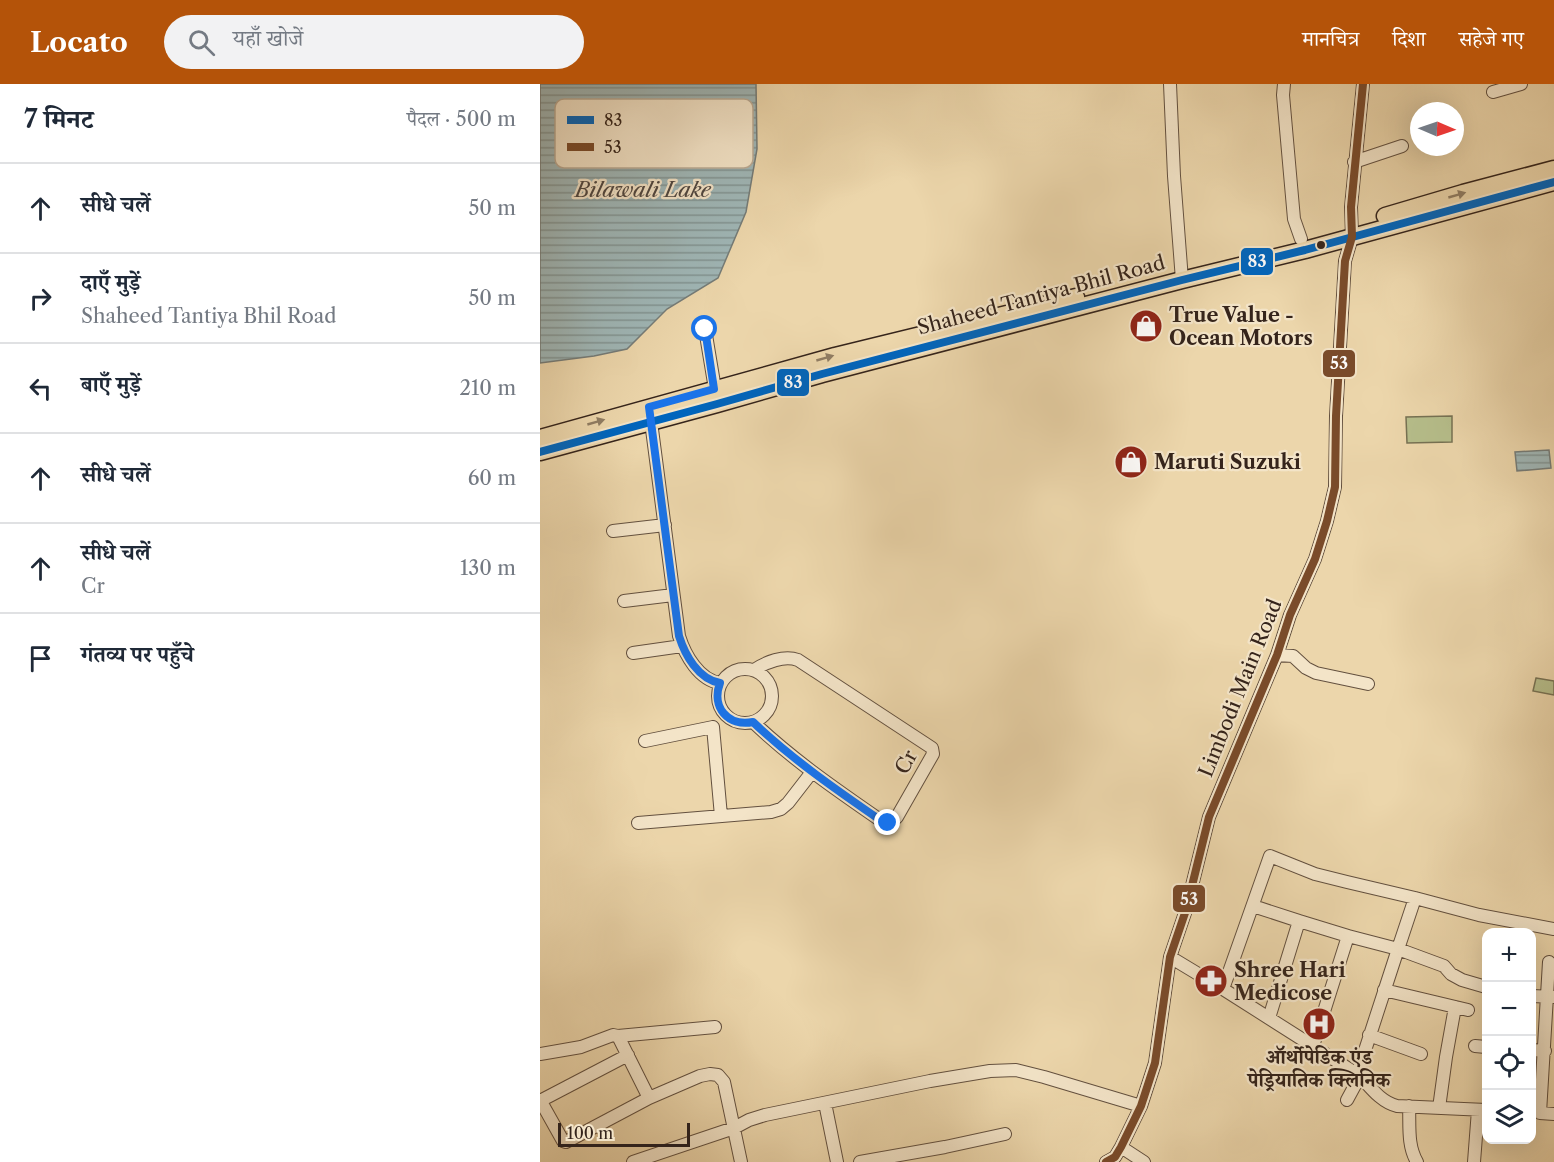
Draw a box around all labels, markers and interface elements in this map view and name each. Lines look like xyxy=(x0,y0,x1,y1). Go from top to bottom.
search box xyxy=(164,15,584,69)
text: Locato xyxy=(30,25,128,59)
text: यहाँ खोजें xyxy=(233,25,303,52)
icon: search xyxy=(185,26,218,59)
text: मानचित्र xyxy=(1302,26,1359,51)
text: दिशा xyxy=(1392,26,1426,51)
text: सहेजे गए xyxy=(1459,26,1524,51)
legend xyxy=(555,99,753,168)
north arrow xyxy=(1410,102,1464,156)
text: 7 मिनट xyxy=(24,103,93,135)
text: पैदल · 500 m xyxy=(407,107,516,131)
text: 83 xyxy=(604,110,622,130)
text: 53 xyxy=(604,137,622,157)
water label: Bilawali Lake xyxy=(573,177,712,202)
one-way arrow xyxy=(1448,189,1466,199)
text: सीधे चलें xyxy=(81,191,150,218)
icon: ahead xyxy=(24,192,57,225)
text: 50 m xyxy=(469,196,516,220)
unlabelled marker xyxy=(1315,239,1327,251)
line badge: 83 xyxy=(1240,247,1274,276)
street label: Shaheed Tantiya Bhil Road xyxy=(915,250,1167,340)
text: 83 xyxy=(1248,251,1266,271)
text: दाएँ मुड़ें xyxy=(81,269,140,296)
icon: right xyxy=(24,282,57,315)
text: 50 m xyxy=(469,286,516,310)
place label: True Value - Ocean Motors xyxy=(1169,303,1313,350)
text: Shaheed Tantiya Bhil Road xyxy=(81,304,336,328)
shop icon: True Value - Ocean Motors xyxy=(1128,308,1164,344)
route start xyxy=(691,315,717,341)
line badge: 53 xyxy=(1322,349,1356,378)
one-way arrow xyxy=(816,353,834,362)
text: 53 xyxy=(1330,353,1348,373)
line badge: 83 xyxy=(776,368,810,397)
text: बाएँ मुड़ें xyxy=(81,371,141,398)
icon: left xyxy=(24,372,57,405)
text: 83 xyxy=(784,372,802,392)
text: 210 m xyxy=(459,376,516,400)
one-way arrow xyxy=(587,417,605,426)
shop icon: Maruti Suzuki xyxy=(1113,444,1149,480)
place label: Maruti Suzuki xyxy=(1154,450,1301,474)
text: सीधे चलें xyxy=(81,461,150,488)
icon: ahead xyxy=(24,462,57,495)
text: 60 m xyxy=(468,466,516,490)
text: सीधे चलें xyxy=(81,539,150,566)
icon: ahead xyxy=(24,552,57,585)
text: 130 m xyxy=(460,556,516,580)
text: Cr xyxy=(81,574,105,598)
street label: Limbodi Main Road xyxy=(1193,596,1287,780)
text: गंतव्य पर पहुँचे xyxy=(81,641,194,668)
icon: arrive xyxy=(24,642,57,675)
street label: Cr xyxy=(890,745,922,778)
route end xyxy=(874,809,900,835)
line badge: 53 xyxy=(1172,884,1206,913)
text: 53 xyxy=(1180,889,1198,909)
map controls xyxy=(1482,928,1536,1144)
button: + xyxy=(1482,928,1536,982)
place label: Shree Hari Medicose xyxy=(1234,958,1346,1005)
pharmacy icon: Shree Hari Medicose xyxy=(1193,963,1229,999)
button: − xyxy=(1482,982,1536,1036)
hospital icon: ऑर्थोपेडिक एंड पेड्रियातिक क्लिनिक xyxy=(1301,1006,1337,1042)
button: locate xyxy=(1482,1036,1536,1090)
place label: ऑर्थोपेडिक एंड पेड्रियातिक क्लिनिक xyxy=(1246,1045,1392,1092)
button: layers xyxy=(1482,1090,1536,1144)
scale bar xyxy=(558,1120,690,1148)
text: 100 m xyxy=(567,1123,613,1143)

